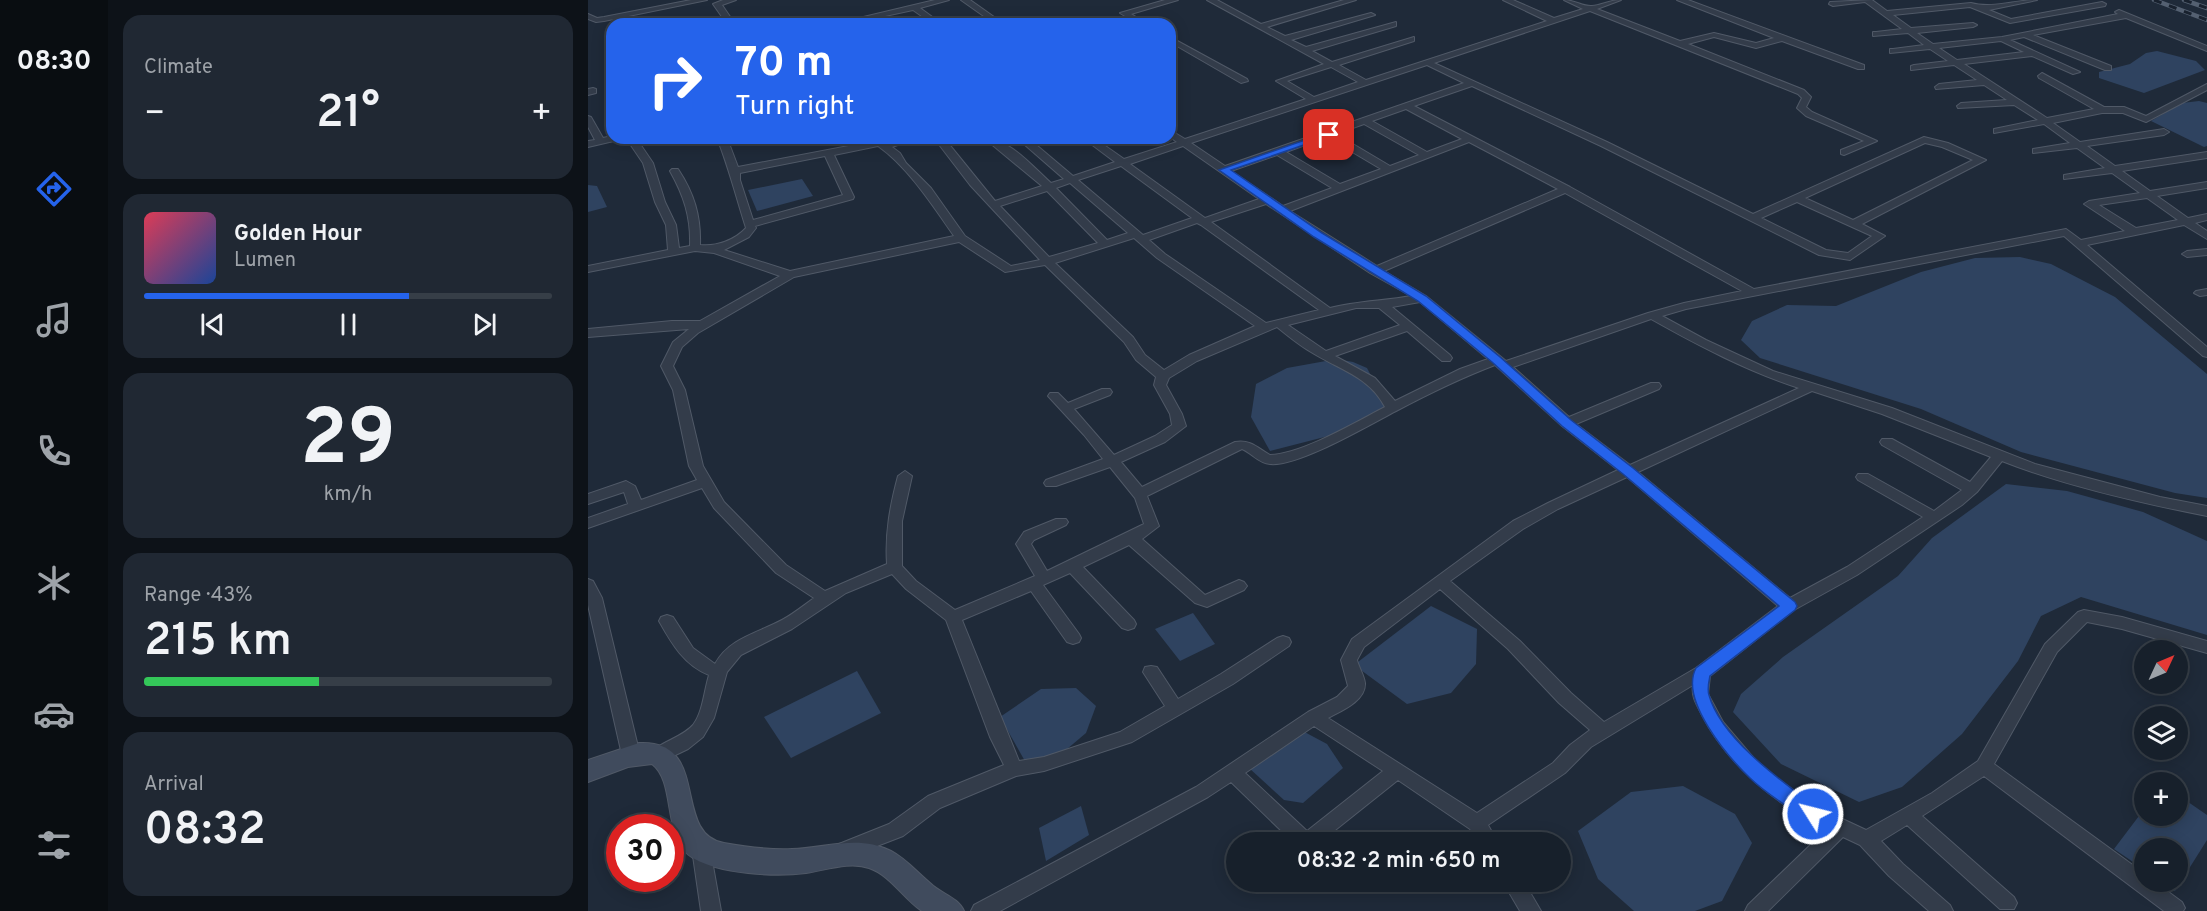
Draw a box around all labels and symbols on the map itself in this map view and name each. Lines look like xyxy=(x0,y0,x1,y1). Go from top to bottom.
pin xyxy=(1303,109,1354,160)
north arrow xyxy=(2134,640,2188,694)
position arrow xyxy=(1781,782,1845,846)
speed limit sign: 30 xyxy=(606,814,684,892)

